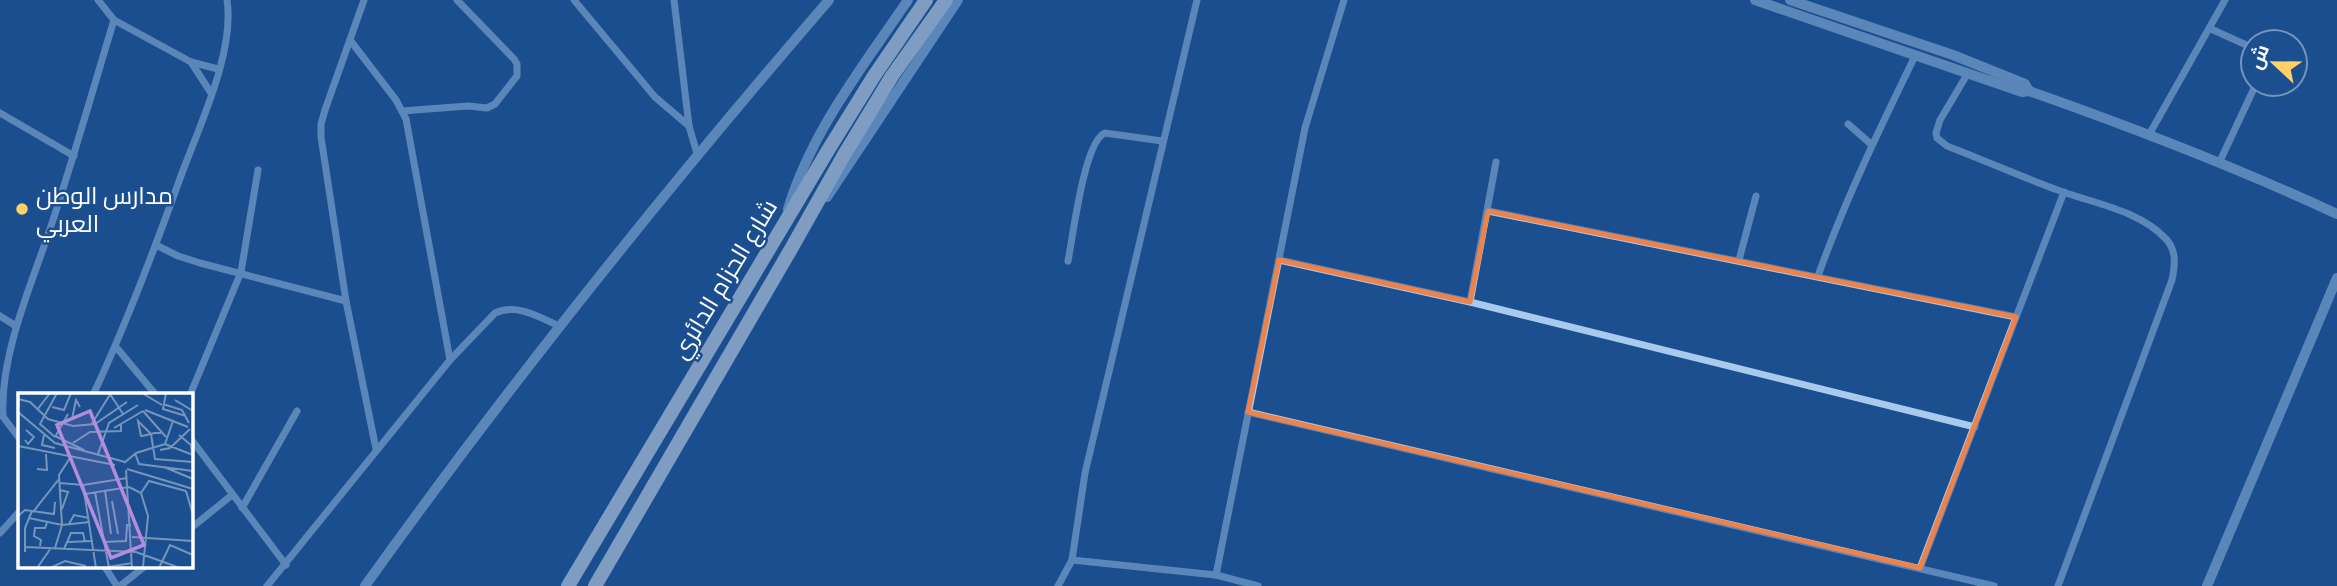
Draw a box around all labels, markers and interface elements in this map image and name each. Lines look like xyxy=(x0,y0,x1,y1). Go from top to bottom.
north arrow xyxy=(2239,28,2309,98)
text: ش xyxy=(2243,41,2274,72)
place label: مدارس الوطن العربي xyxy=(36,181,173,243)
street label: شارع الحزام الدائري xyxy=(665,194,786,366)
marker: مدارس الوطن العربي xyxy=(14,201,30,217)
inset map xyxy=(18,393,192,568)

